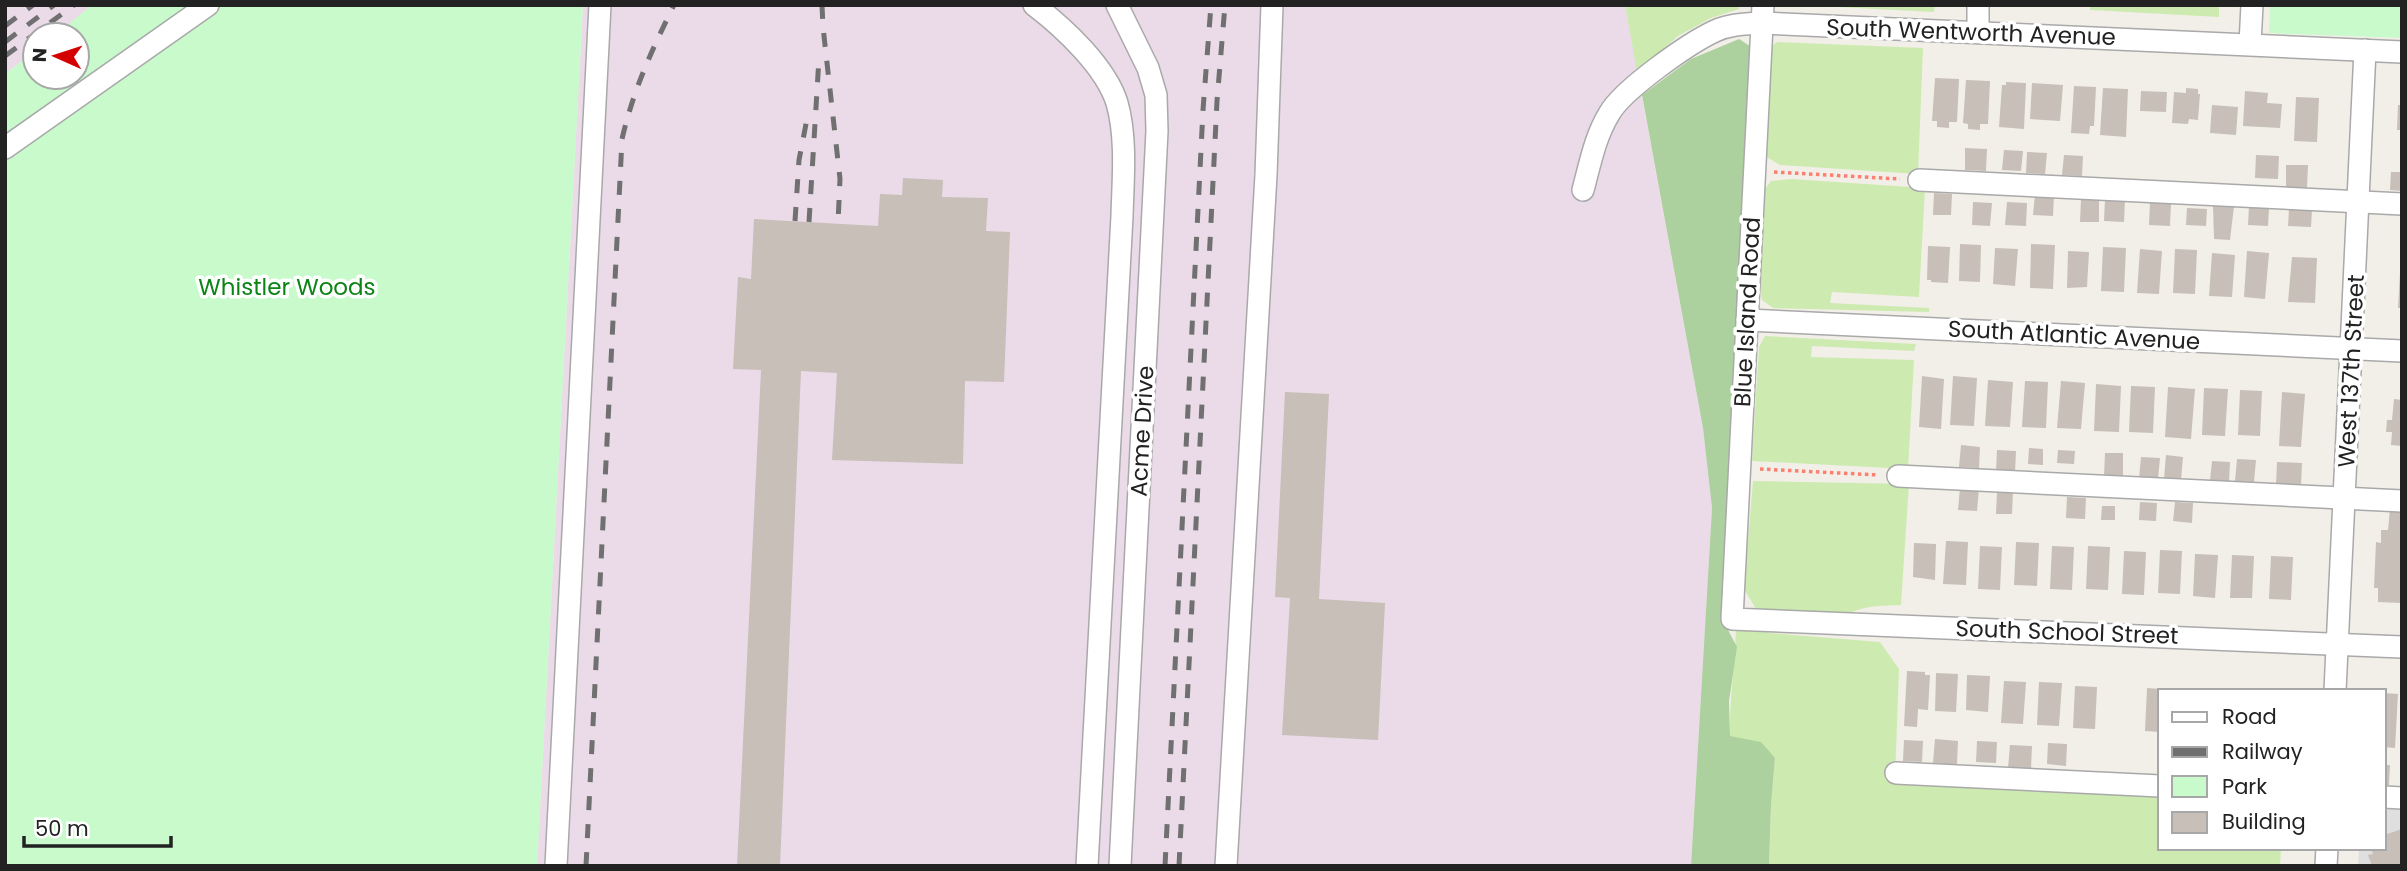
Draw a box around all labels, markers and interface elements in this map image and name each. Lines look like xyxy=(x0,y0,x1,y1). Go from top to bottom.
street label: South Wentworth Avenue xyxy=(1826,11,2116,53)
north arrow xyxy=(21,21,91,91)
text: N xyxy=(26,47,53,63)
street label: Blue Island Road xyxy=(1726,216,1768,408)
park label: Whistler Woods xyxy=(198,271,376,303)
street label: West 137th Street xyxy=(2330,274,2372,468)
street label: South Atlantic Avenue xyxy=(1947,312,2201,358)
street label: Acme Drive xyxy=(1123,365,1161,497)
street label: South School Street xyxy=(1955,612,2179,652)
legend xyxy=(2158,689,2386,850)
text: Road xyxy=(2222,702,2277,731)
text: Railway xyxy=(2222,737,2303,766)
text: Park xyxy=(2222,772,2267,801)
scale bar xyxy=(24,804,172,848)
text: Building xyxy=(2222,807,2306,836)
text: 50 m xyxy=(35,814,89,843)

